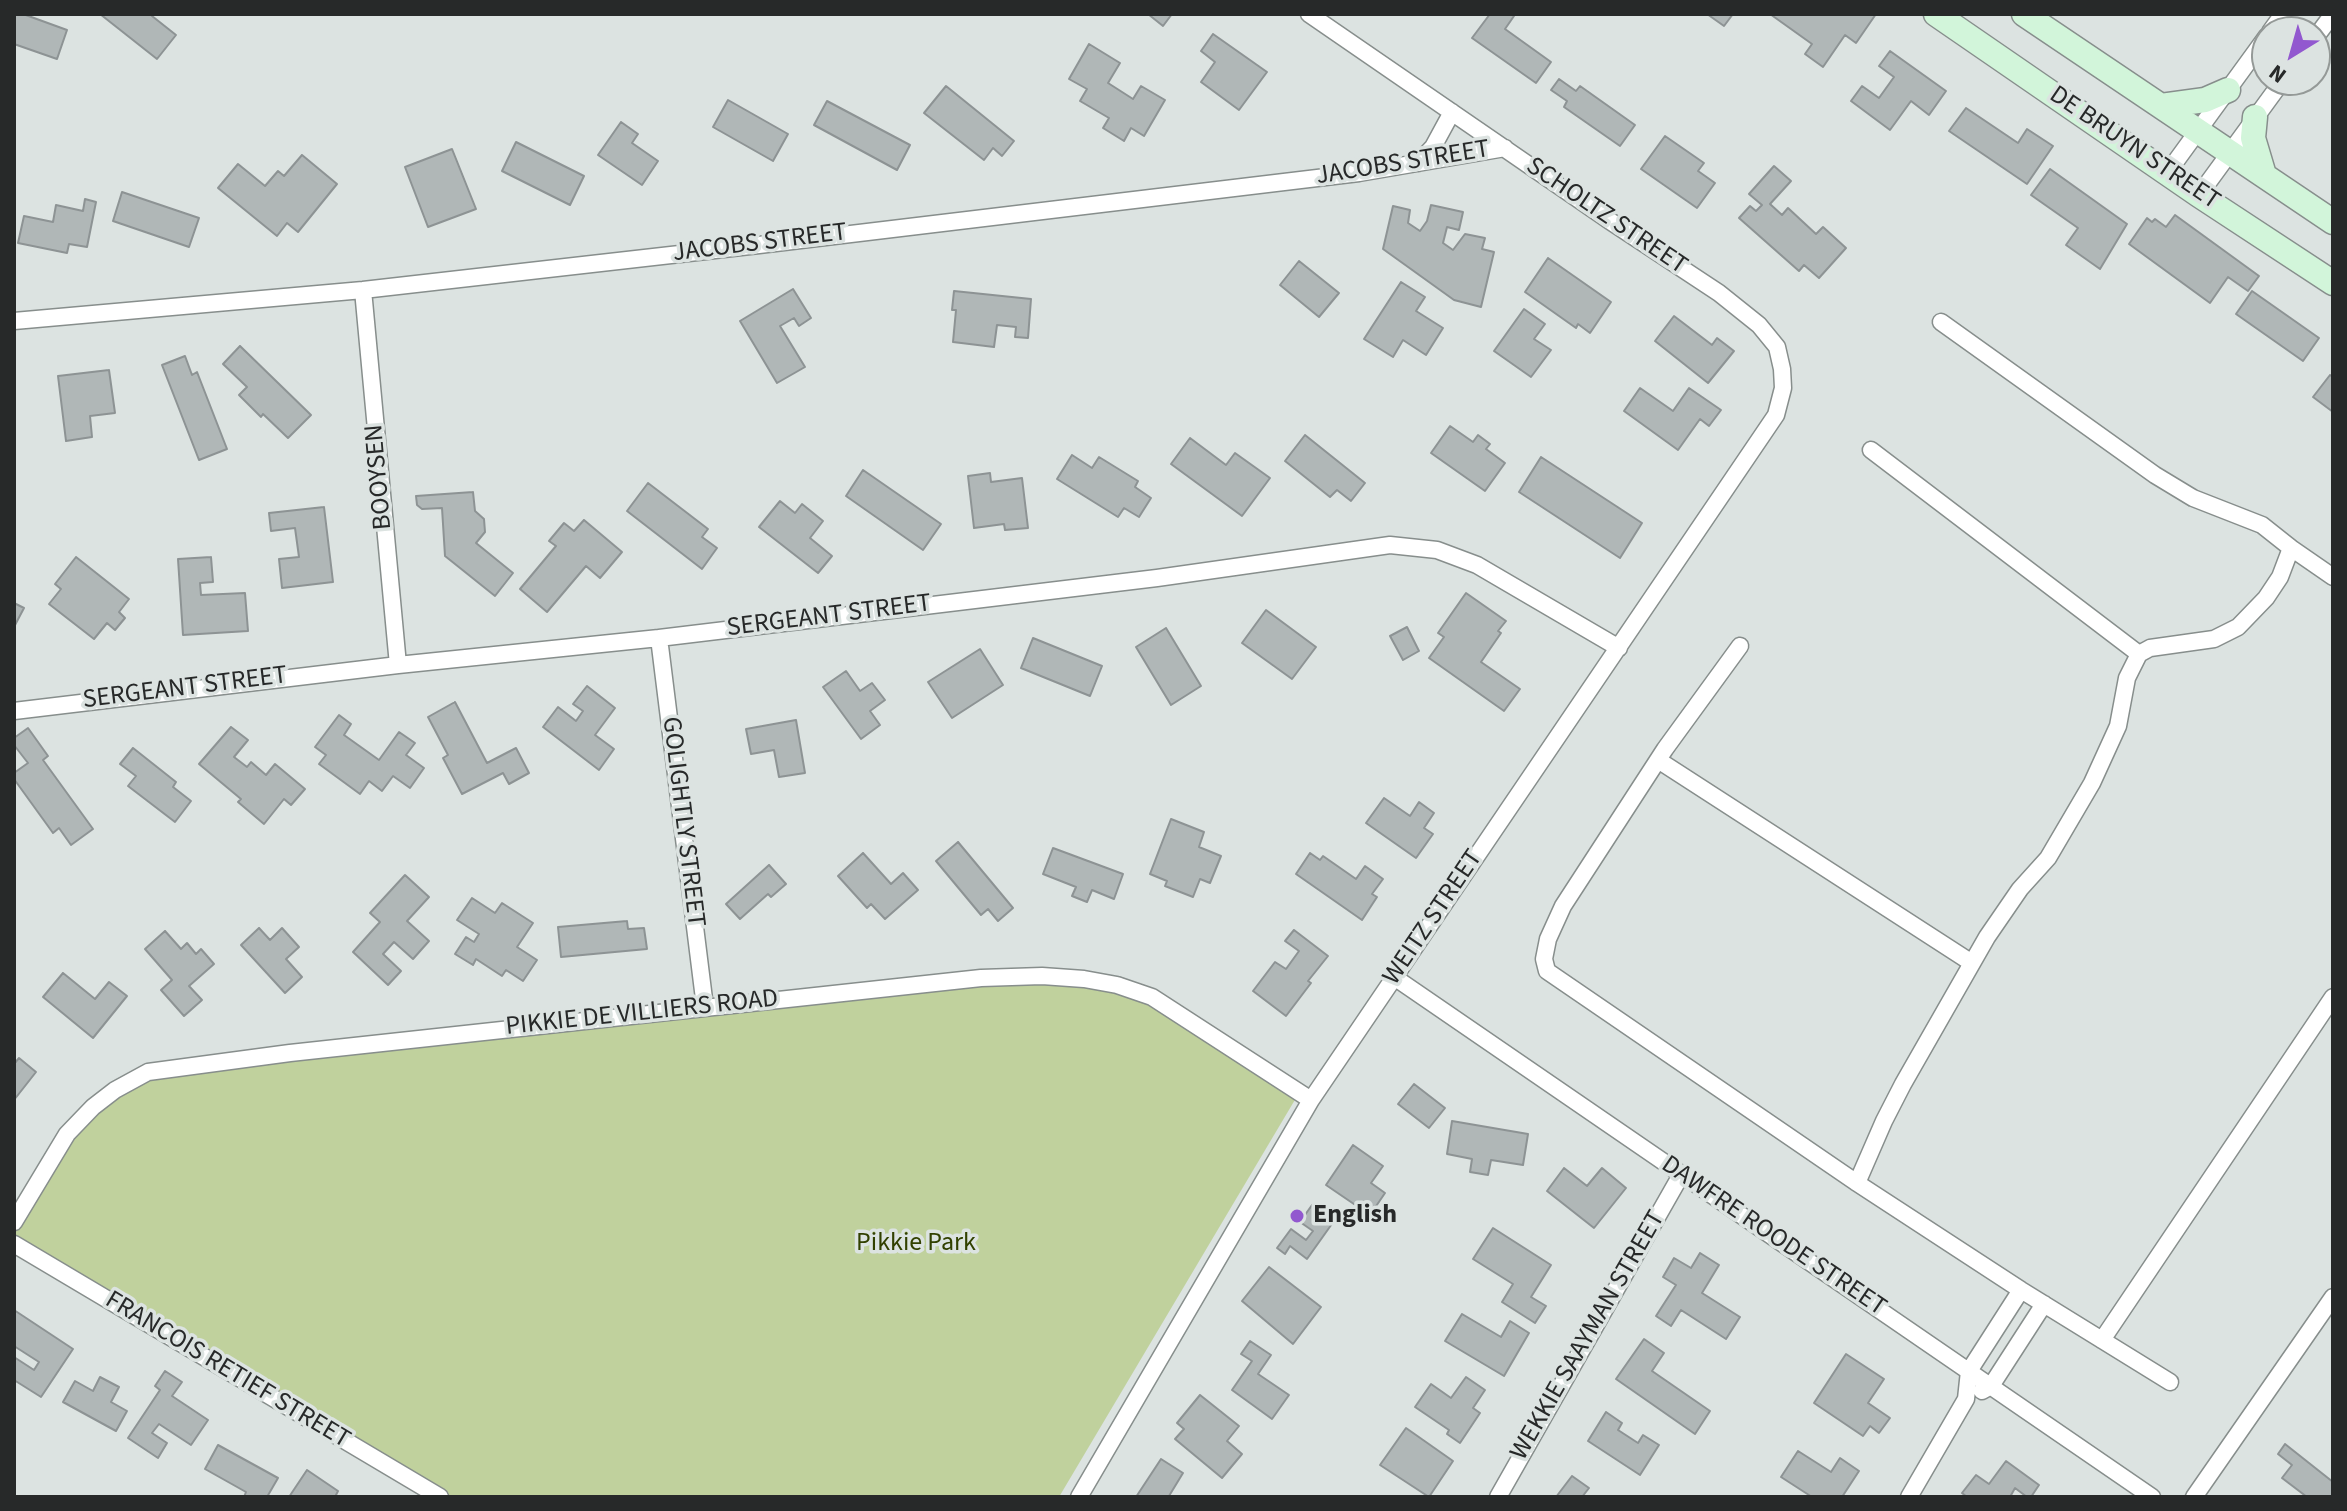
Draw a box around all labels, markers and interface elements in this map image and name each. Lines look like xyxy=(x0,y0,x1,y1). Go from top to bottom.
north arrow xyxy=(2251,16,2331,96)
text: N xyxy=(2262,56,2293,91)
street label: DE BRUYN STREET xyxy=(2043,80,2225,218)
street label: JACOBS STREET xyxy=(1314,135,1492,193)
street label: SCHOLTZ STREET xyxy=(1519,152,1693,282)
street label: JACOBS STREET xyxy=(671,218,849,270)
street label: BOOYSEN xyxy=(360,423,400,531)
street label: SERGEANT STREET xyxy=(725,589,933,645)
street label: SERGEANT STREET xyxy=(81,661,289,717)
street label: GOLIGHTLY STREET xyxy=(654,715,710,929)
street label: WEITZ STREET xyxy=(1377,845,1491,991)
street label: PIKKIE DE VILLIERS ROAD xyxy=(504,984,780,1044)
street label: DAWFRE ROODE STREET xyxy=(1655,1150,1891,1324)
place label: English xyxy=(1313,1200,1397,1232)
street label: WEKKIE SAAYMAN STREET xyxy=(1505,1206,1673,1466)
marker: English xyxy=(1288,1207,1306,1225)
park label: Pikkie Park xyxy=(856,1228,976,1260)
street label: FRANCOIS RETIEF STREET xyxy=(99,1285,355,1457)

